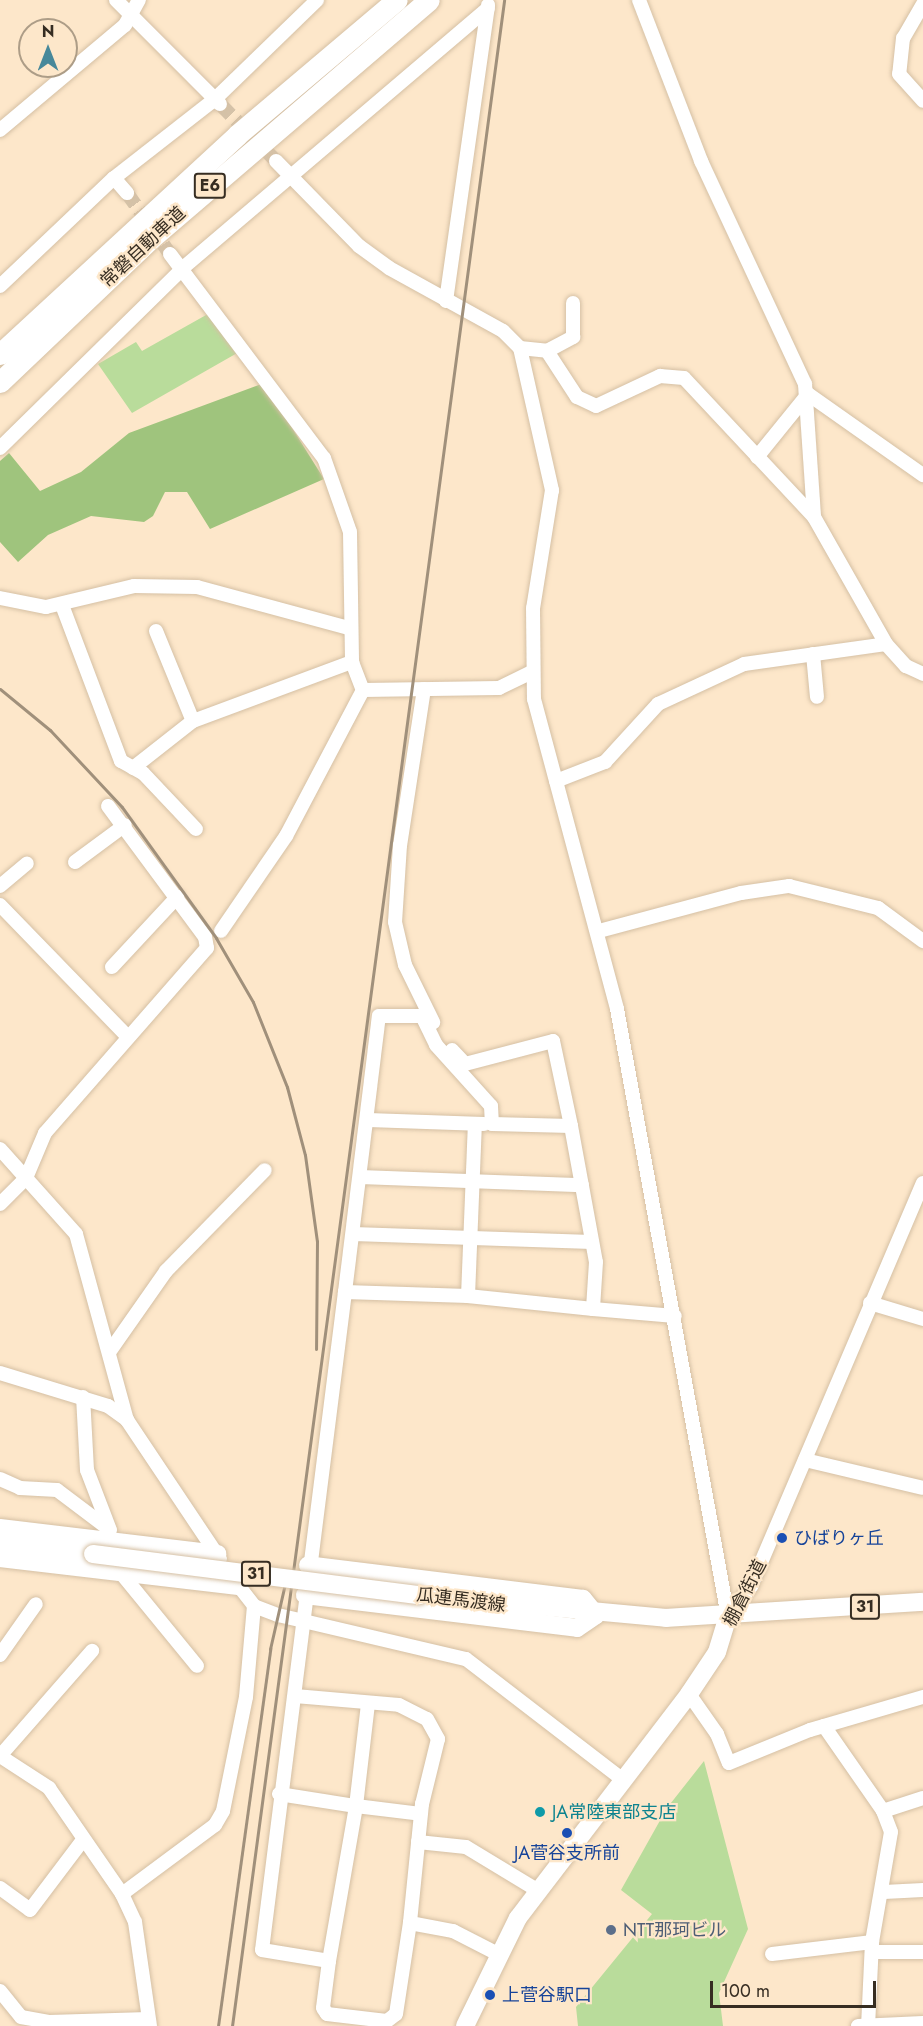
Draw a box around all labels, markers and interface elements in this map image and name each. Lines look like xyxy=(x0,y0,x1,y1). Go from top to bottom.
north arrow xyxy=(18,18,78,78)
text: N xyxy=(42,20,54,43)
road number: E6 xyxy=(194,173,226,199)
street label: 常磐自動車道 xyxy=(96,202,190,292)
place label: ひばりヶ丘 xyxy=(794,1527,884,1549)
marker: ひばりヶ丘 xyxy=(775,1531,789,1545)
street label: 棚倉街道 xyxy=(719,1556,771,1630)
road number: 31 xyxy=(240,1561,272,1587)
street label: 瓜連馬渡線 xyxy=(415,1584,507,1616)
road number: 31 xyxy=(848,1594,882,1620)
place label: JA常陸東部支店 xyxy=(552,1801,676,1823)
marker: JA常陸東部支店 xyxy=(533,1805,547,1819)
marker: JA菅谷支所前 xyxy=(560,1826,574,1840)
place label: JA菅谷支所前 xyxy=(514,1842,620,1864)
place label: NTT那珂ビル xyxy=(623,1919,726,1941)
marker: NTT那珂ビル xyxy=(604,1923,618,1937)
scale bar xyxy=(713,1969,880,2007)
text: 100 m xyxy=(721,1978,770,2004)
place label: 上菅谷駅口 xyxy=(502,1984,592,2006)
marker: 上菅谷駅口 xyxy=(483,1988,497,2002)

